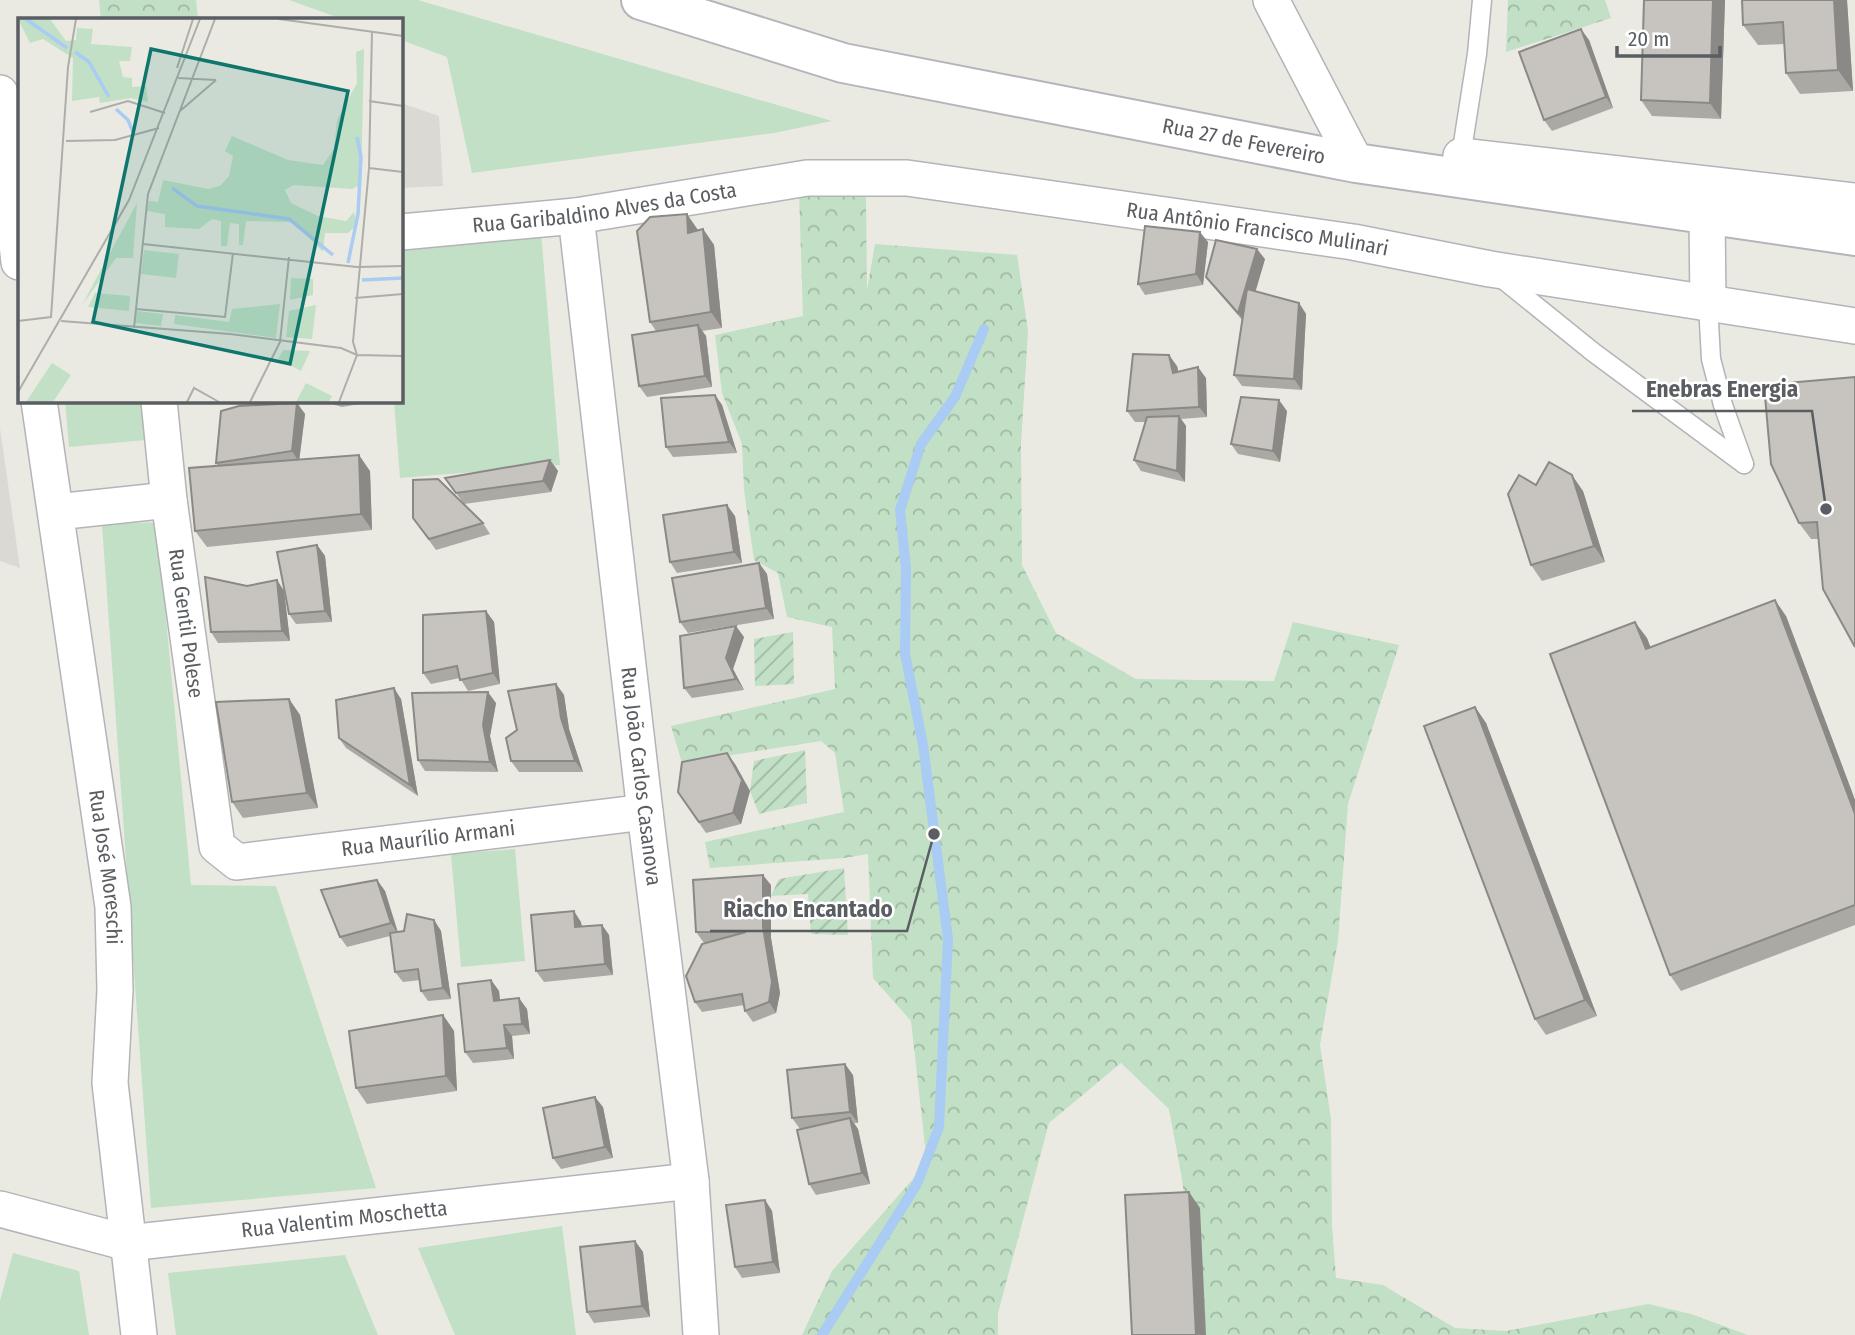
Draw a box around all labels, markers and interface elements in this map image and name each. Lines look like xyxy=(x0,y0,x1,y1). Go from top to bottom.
scale bar xyxy=(1617,14,1720,58)
inset map xyxy=(18,18,402,402)
text: 20 m xyxy=(1628,26,1669,52)
street label: Rua 27 de Fevereiro xyxy=(1160,113,1328,170)
street label: Rua Garibaldino Alves da Costa xyxy=(471,177,738,238)
street label: Rua Antônio Francisco Mulinari xyxy=(1125,197,1391,262)
callout: Enebras Energia xyxy=(1632,367,1812,411)
text: Enebras Energia xyxy=(1646,375,1798,403)
street label: Rua Gentil Polese xyxy=(163,547,209,700)
street label: Rua João Carlos Casanova xyxy=(615,665,667,887)
street label: Rua José Moreschi xyxy=(83,788,127,945)
street label: Rua Maurílio Armani xyxy=(340,815,516,862)
callout: Riacho Encantado xyxy=(710,887,907,931)
text: Riacho Encantado xyxy=(723,895,893,923)
street label: Rua Valentim Moschetta xyxy=(240,1195,449,1243)

